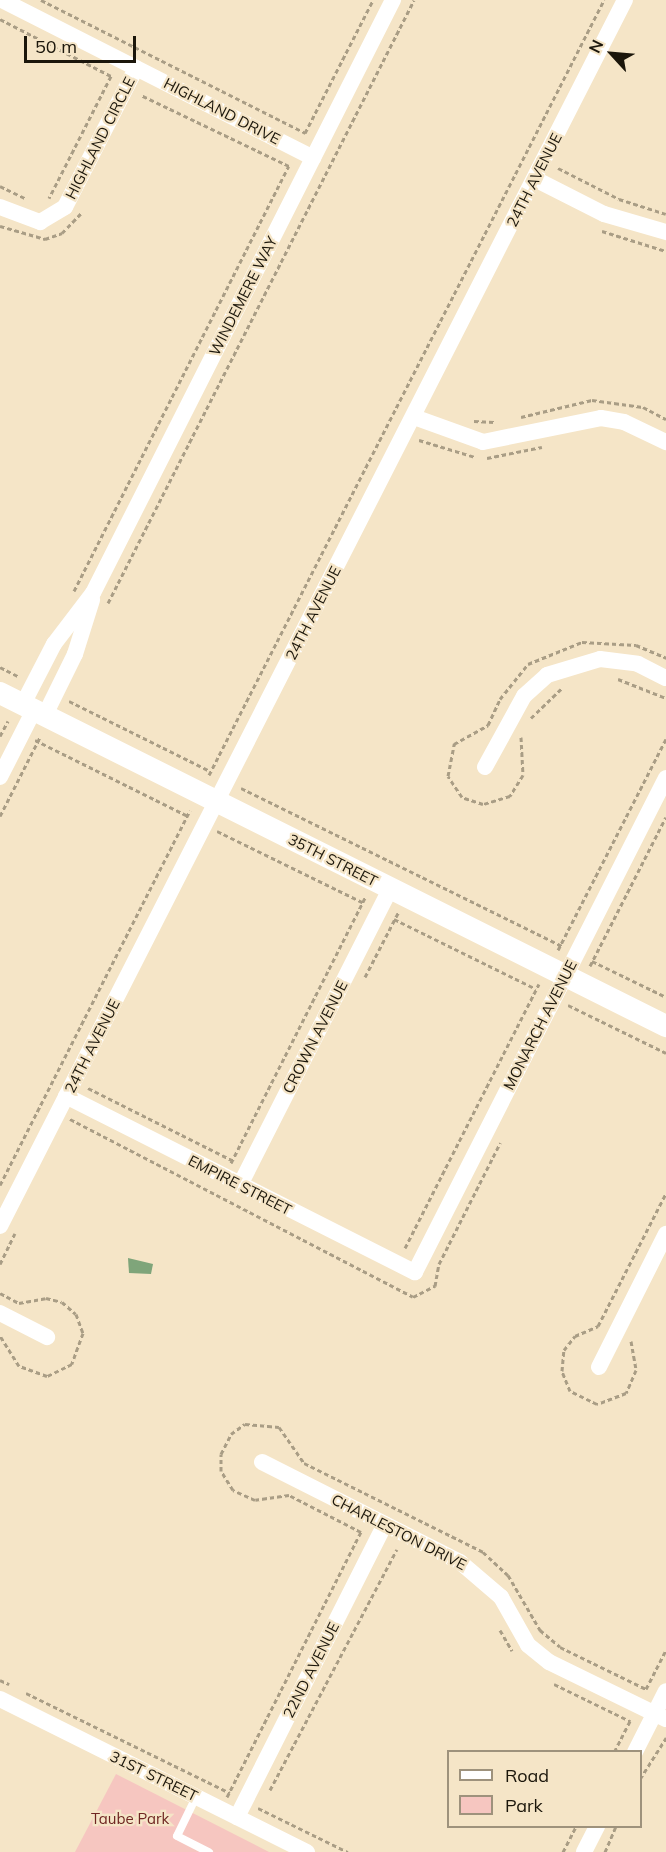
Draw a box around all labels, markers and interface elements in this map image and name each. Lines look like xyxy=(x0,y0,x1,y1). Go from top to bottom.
scale bar xyxy=(27,24,140,62)
north arrow xyxy=(582,24,642,84)
text: 50 m xyxy=(35,35,77,58)
text: N xyxy=(584,36,607,56)
street label: HIGHLAND CIRCLE xyxy=(61,74,139,202)
street label: HIGHLAND DRIVE xyxy=(161,74,283,148)
street label: 24TH AVENUE xyxy=(503,130,565,230)
street label: WINDEMERE WAY xyxy=(205,233,281,359)
street label: 24TH AVENUE xyxy=(282,563,344,663)
street label: 35TH STREET xyxy=(285,830,381,890)
street label: MONARCH AVENUE xyxy=(499,957,581,1093)
street label: CROWN AVENUE xyxy=(279,978,351,1096)
street label: 24TH AVENUE xyxy=(61,996,123,1096)
street label: EMPIRE STREET xyxy=(185,1151,295,1219)
street label: CHARLESTON DRIVE xyxy=(329,1490,469,1574)
street label: 22ND AVENUE xyxy=(279,1619,343,1721)
street label: 31ST STREET xyxy=(107,1747,201,1805)
legend xyxy=(447,1750,642,1828)
text: Road xyxy=(505,1764,549,1787)
text: Park xyxy=(505,1794,543,1817)
park label: Taube Park xyxy=(91,1810,169,1828)

